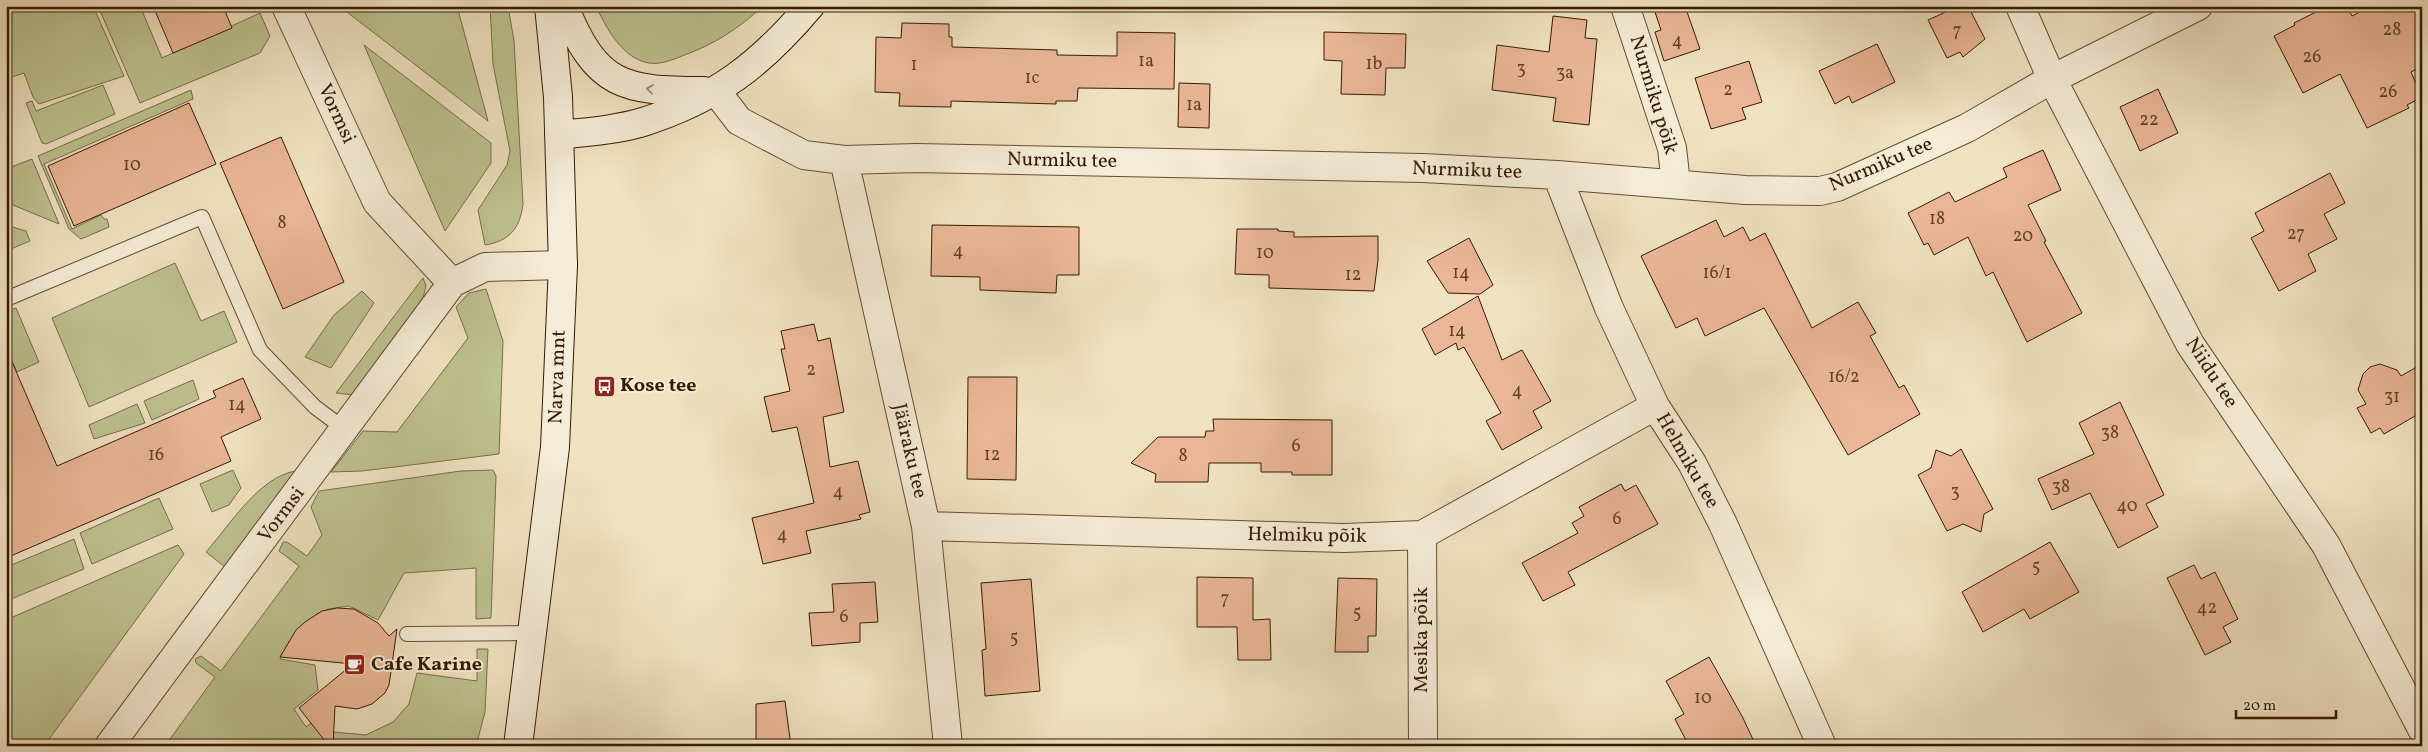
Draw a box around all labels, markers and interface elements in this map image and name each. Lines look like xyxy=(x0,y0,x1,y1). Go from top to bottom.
house number: 28 xyxy=(2383,18,2401,43)
house number: 7 xyxy=(1953,19,1961,44)
house number: 4 xyxy=(1672,29,1682,54)
street label: Nurmiku põik xyxy=(1622,32,1684,158)
house number: 26 xyxy=(2303,45,2321,70)
house number: 1a xyxy=(1138,49,1154,74)
house number: 1b xyxy=(1366,52,1383,77)
house number: 1 xyxy=(911,53,917,78)
house number: 3 xyxy=(1516,57,1526,82)
house number: 3a xyxy=(1556,61,1574,86)
house number: 1c xyxy=(1024,66,1040,91)
house number: 2 xyxy=(1723,78,1733,103)
street label: Vormsi xyxy=(310,79,362,149)
house number: 26 xyxy=(2379,80,2397,105)
one-way arrow xyxy=(645,85,654,95)
house number: 1a xyxy=(1186,93,1202,118)
house number: 22 xyxy=(2139,108,2159,133)
street label: Nurmiku tee xyxy=(1825,131,1937,199)
street label: Nurmiku tee xyxy=(1007,146,1117,176)
house number: 10 xyxy=(123,153,141,178)
street label: Nurmiku tee xyxy=(1411,155,1523,187)
house number: 18 xyxy=(1929,207,1945,232)
house number: 8 xyxy=(277,211,287,236)
house number: 27 xyxy=(2287,222,2305,247)
house number: 20 xyxy=(2013,224,2033,249)
house number: 4 xyxy=(953,239,963,264)
house number: 10 xyxy=(1256,241,1274,266)
house number: 14 xyxy=(1452,261,1470,286)
house number: 16/1 xyxy=(1702,261,1732,286)
house number: 12 xyxy=(1345,263,1361,288)
house number: 14 xyxy=(1448,319,1466,344)
street label: Narva mnt xyxy=(542,329,574,425)
street label: Niidu tee xyxy=(2178,332,2244,414)
house number: 2 xyxy=(806,358,816,383)
house number: 16/2 xyxy=(1828,365,1860,390)
place label: Kose tee xyxy=(620,372,697,400)
bus stop icon: Kose tee xyxy=(592,374,616,398)
house number: 4 xyxy=(1512,379,1522,404)
house number: 31 xyxy=(2384,385,2400,410)
house number: 14 xyxy=(228,393,246,418)
street label: Jääraku tee xyxy=(884,401,934,501)
street label: Helmiku tee xyxy=(1648,408,1726,514)
house number: 38 xyxy=(2101,421,2119,446)
house number: 6 xyxy=(1291,434,1301,459)
house number: 16 xyxy=(148,443,164,468)
house number: 12 xyxy=(984,443,1000,468)
house number: 8 xyxy=(1178,444,1188,469)
house number: 38 xyxy=(2052,475,2070,500)
house number: 4 xyxy=(833,480,843,505)
house number: 3 xyxy=(1950,480,1960,505)
street label: Vormsi xyxy=(252,481,312,549)
house number: 40 xyxy=(2116,494,2138,519)
house number: 6 xyxy=(1612,507,1622,532)
street label: Helmiku põik xyxy=(1247,521,1367,551)
house number: 4 xyxy=(777,523,787,548)
house number: 5 xyxy=(2032,555,2040,580)
house number: 7 xyxy=(1221,587,1229,612)
street label: Mesika põik xyxy=(1408,587,1436,693)
house number: 42 xyxy=(2197,596,2217,621)
house number: 5 xyxy=(1353,601,1361,626)
house number: 6 xyxy=(839,605,849,630)
house number: 5 xyxy=(1010,626,1018,651)
place label: Cafe Karine xyxy=(371,651,482,679)
cafe icon: Cafe Karine xyxy=(343,653,367,677)
house number: 10 xyxy=(1694,686,1712,711)
scale bar xyxy=(2236,687,2336,719)
text: 20 m xyxy=(2243,696,2276,717)

